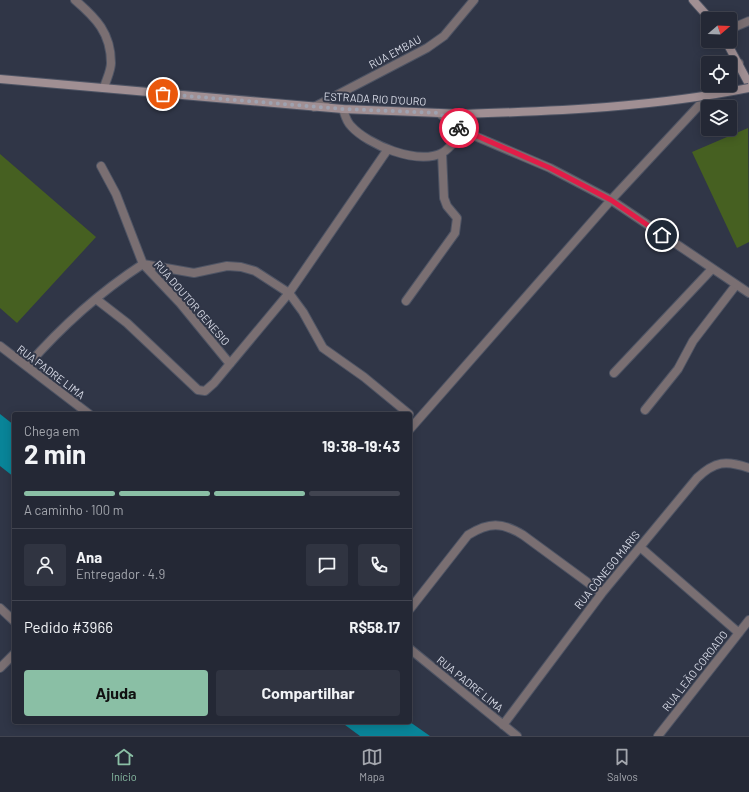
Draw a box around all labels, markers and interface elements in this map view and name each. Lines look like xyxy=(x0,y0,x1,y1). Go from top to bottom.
north arrow xyxy=(701,12,737,48)
map controls xyxy=(701,12,737,136)
street label: RUA EMBAU xyxy=(366,32,423,71)
button: locate xyxy=(701,56,737,92)
pin xyxy=(146,77,180,111)
icon: bag xyxy=(152,83,174,105)
street label: ESTRADA RIO D'OURO xyxy=(323,89,427,108)
button: layers xyxy=(701,100,737,136)
courier xyxy=(439,108,479,148)
icon: bike xyxy=(448,117,470,139)
pin xyxy=(645,218,679,252)
icon: home xyxy=(651,224,673,246)
street label: RUA DOUTOR GENESIO xyxy=(152,258,233,348)
street label: RUA PADRE LIMA xyxy=(15,342,88,402)
text: Chega em xyxy=(24,423,80,439)
text: 19:38–19:43 xyxy=(322,437,400,455)
text: 2 min xyxy=(24,438,86,469)
text: A caminho · 100 m xyxy=(24,502,123,518)
street label: RUA CÔNEGO MARIS xyxy=(571,528,642,611)
button: person xyxy=(24,544,66,586)
button: chat xyxy=(306,544,348,586)
button: phone xyxy=(358,544,400,586)
text: Ana xyxy=(76,548,102,566)
text: Entregador · 4.9 xyxy=(76,566,165,582)
text: Pedido #3966 xyxy=(24,618,113,636)
text: R$58.17 xyxy=(349,618,400,636)
street label: RUA LEÃO COROADO xyxy=(659,628,730,714)
street label: RUA PADRE LIMA xyxy=(435,653,506,715)
button: Ajuda xyxy=(24,670,208,716)
button: Compartilhar xyxy=(216,670,400,716)
tab: Início xyxy=(111,746,137,783)
tab: Mapa xyxy=(359,746,384,783)
tab: Salvos xyxy=(607,746,638,783)

